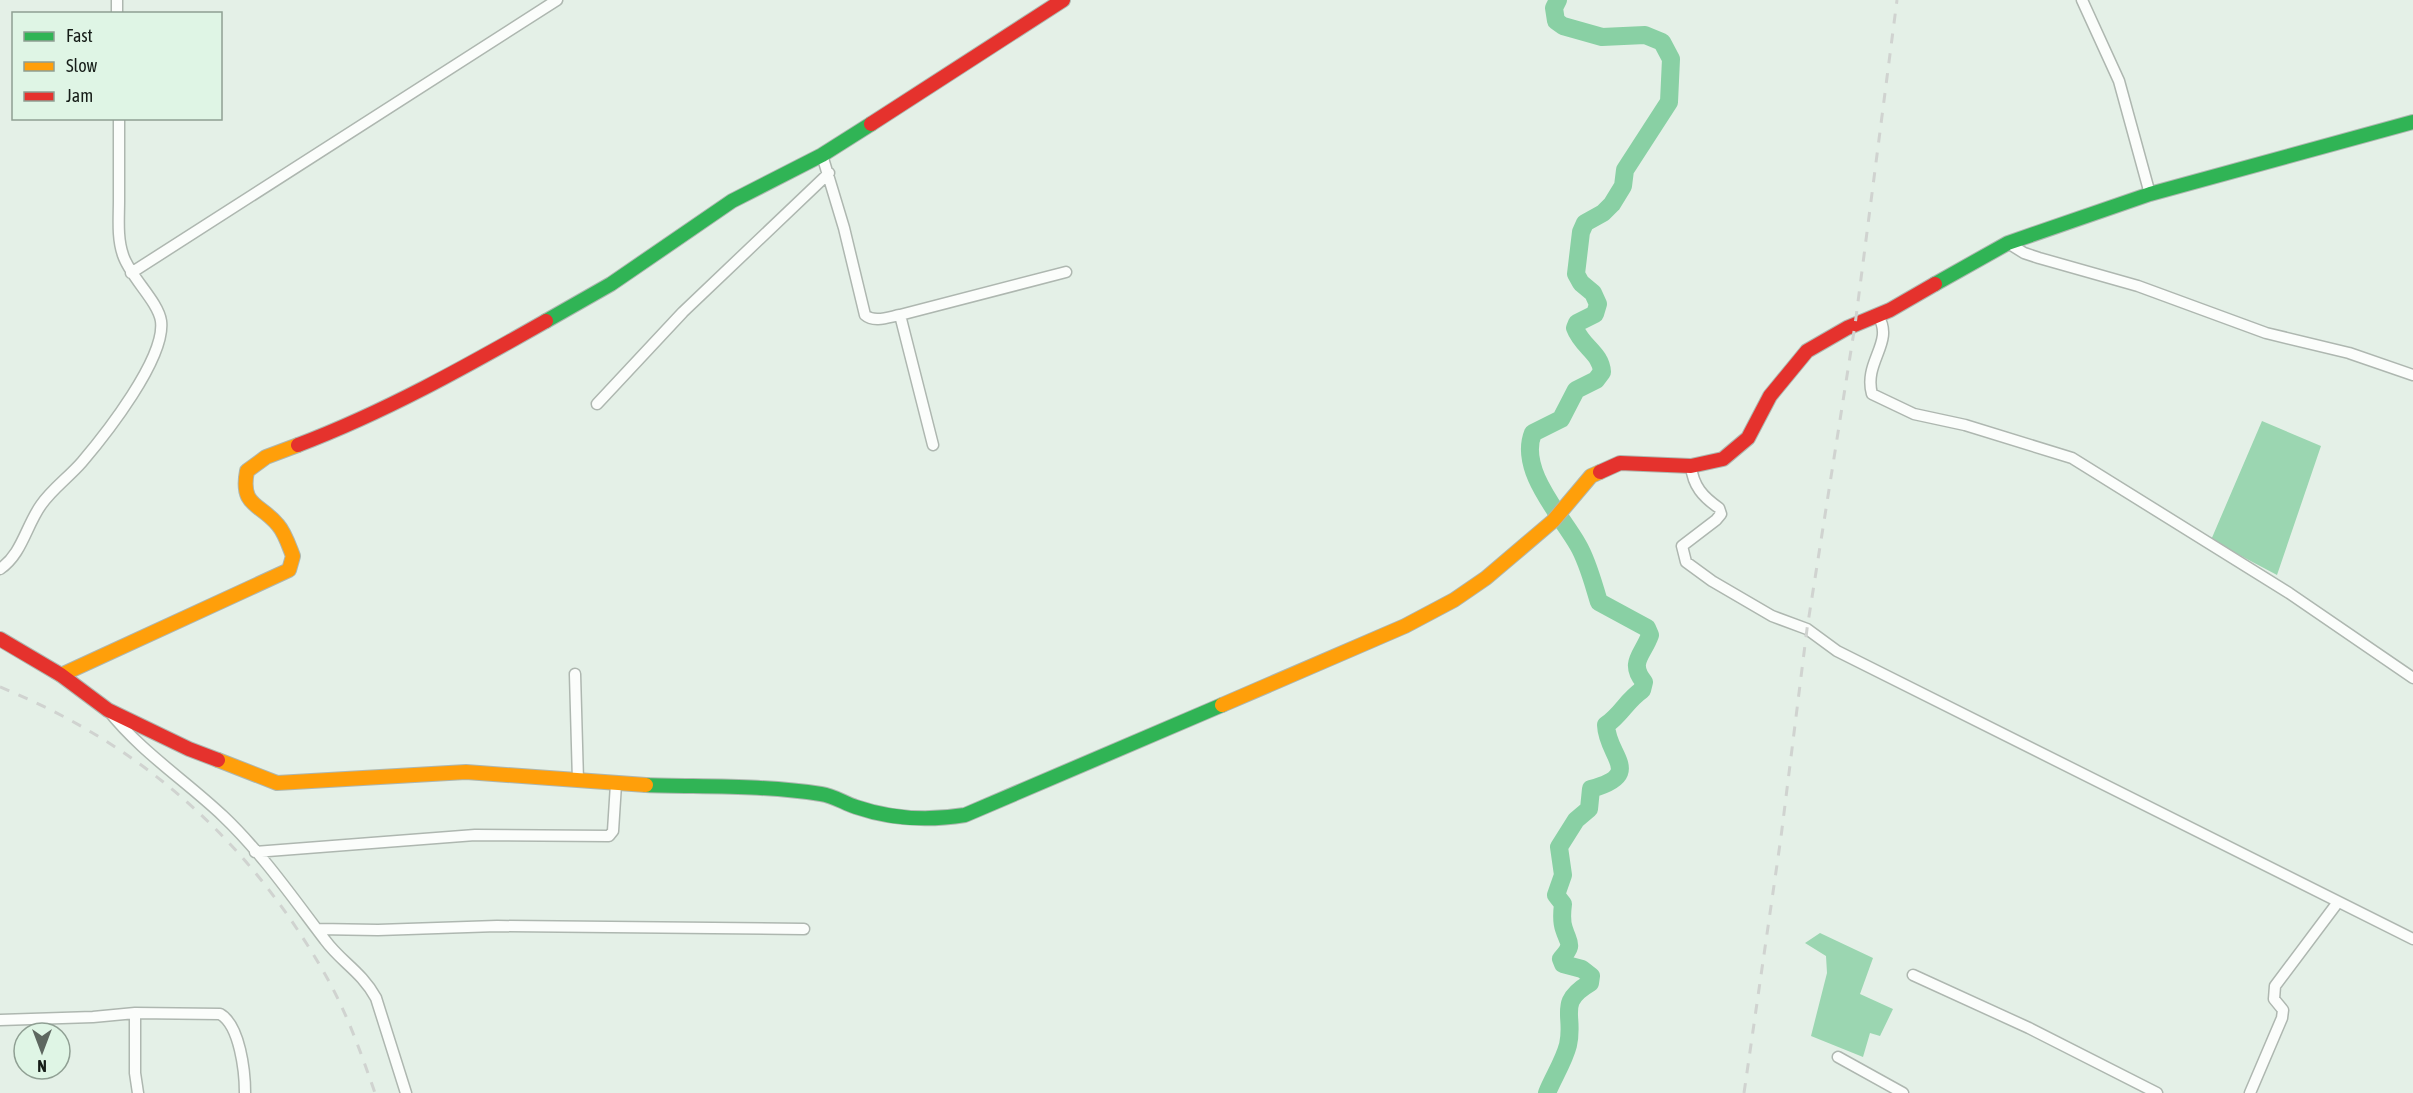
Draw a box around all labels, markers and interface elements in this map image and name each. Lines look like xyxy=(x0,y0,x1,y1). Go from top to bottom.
legend xyxy=(12,12,222,120)
text: Fast xyxy=(66,25,93,46)
text: Slow xyxy=(66,55,97,76)
text: Jam xyxy=(66,85,93,106)
north arrow xyxy=(12,1021,72,1081)
text: N xyxy=(37,1057,47,1075)

